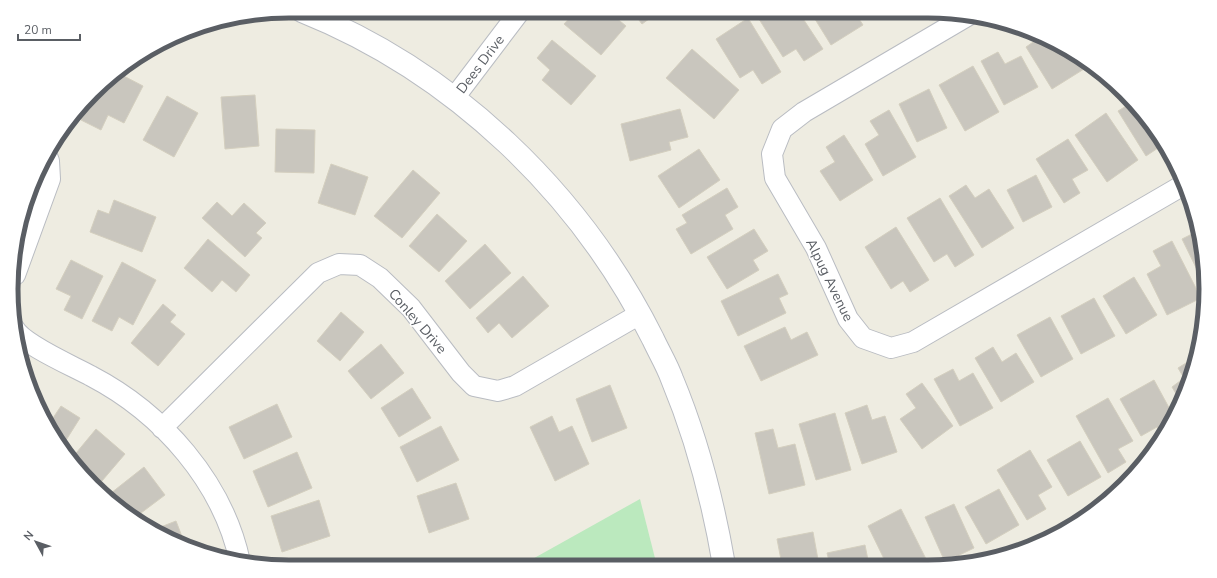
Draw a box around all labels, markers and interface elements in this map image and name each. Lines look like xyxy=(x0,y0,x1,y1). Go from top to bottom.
scale bar xyxy=(18,16,80,42)
text: 20 m xyxy=(24,22,52,38)
street label: Dees Drive xyxy=(452,31,509,98)
street label: Alpug Avenue xyxy=(801,236,858,325)
street label: Conley Drive xyxy=(384,285,451,358)
north arrow xyxy=(16,522,56,562)
text: N xyxy=(20,528,37,544)

